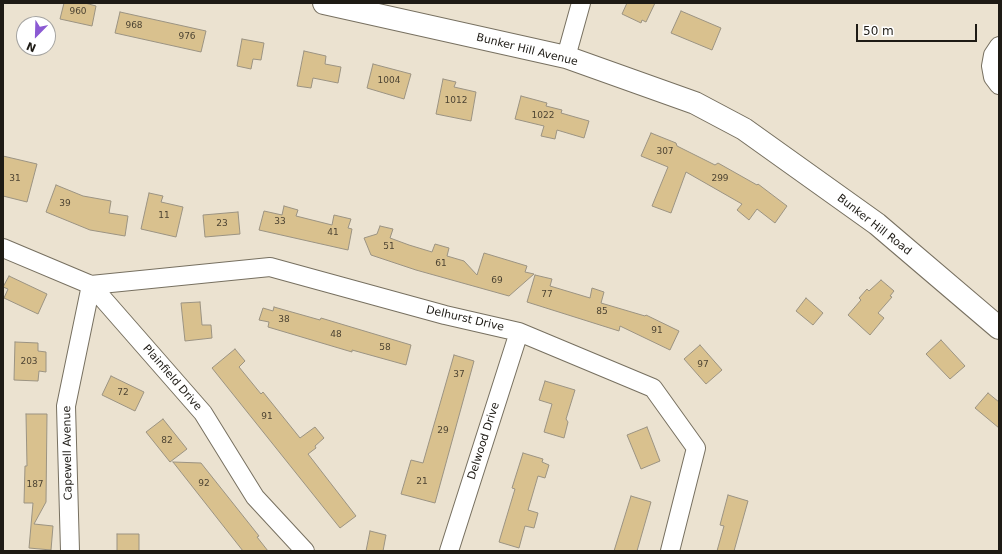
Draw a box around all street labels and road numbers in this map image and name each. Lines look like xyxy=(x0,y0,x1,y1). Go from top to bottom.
street label: Bunker Hill Avenue xyxy=(475,31,579,69)
street label: Bunker Hill Road xyxy=(834,192,914,258)
street label: Delhurst Drive xyxy=(425,304,505,334)
street label: Plainfield Drive xyxy=(140,342,204,414)
street label: Delwood Drive xyxy=(465,401,503,481)
street label: Capewell Avenue xyxy=(61,406,75,500)

